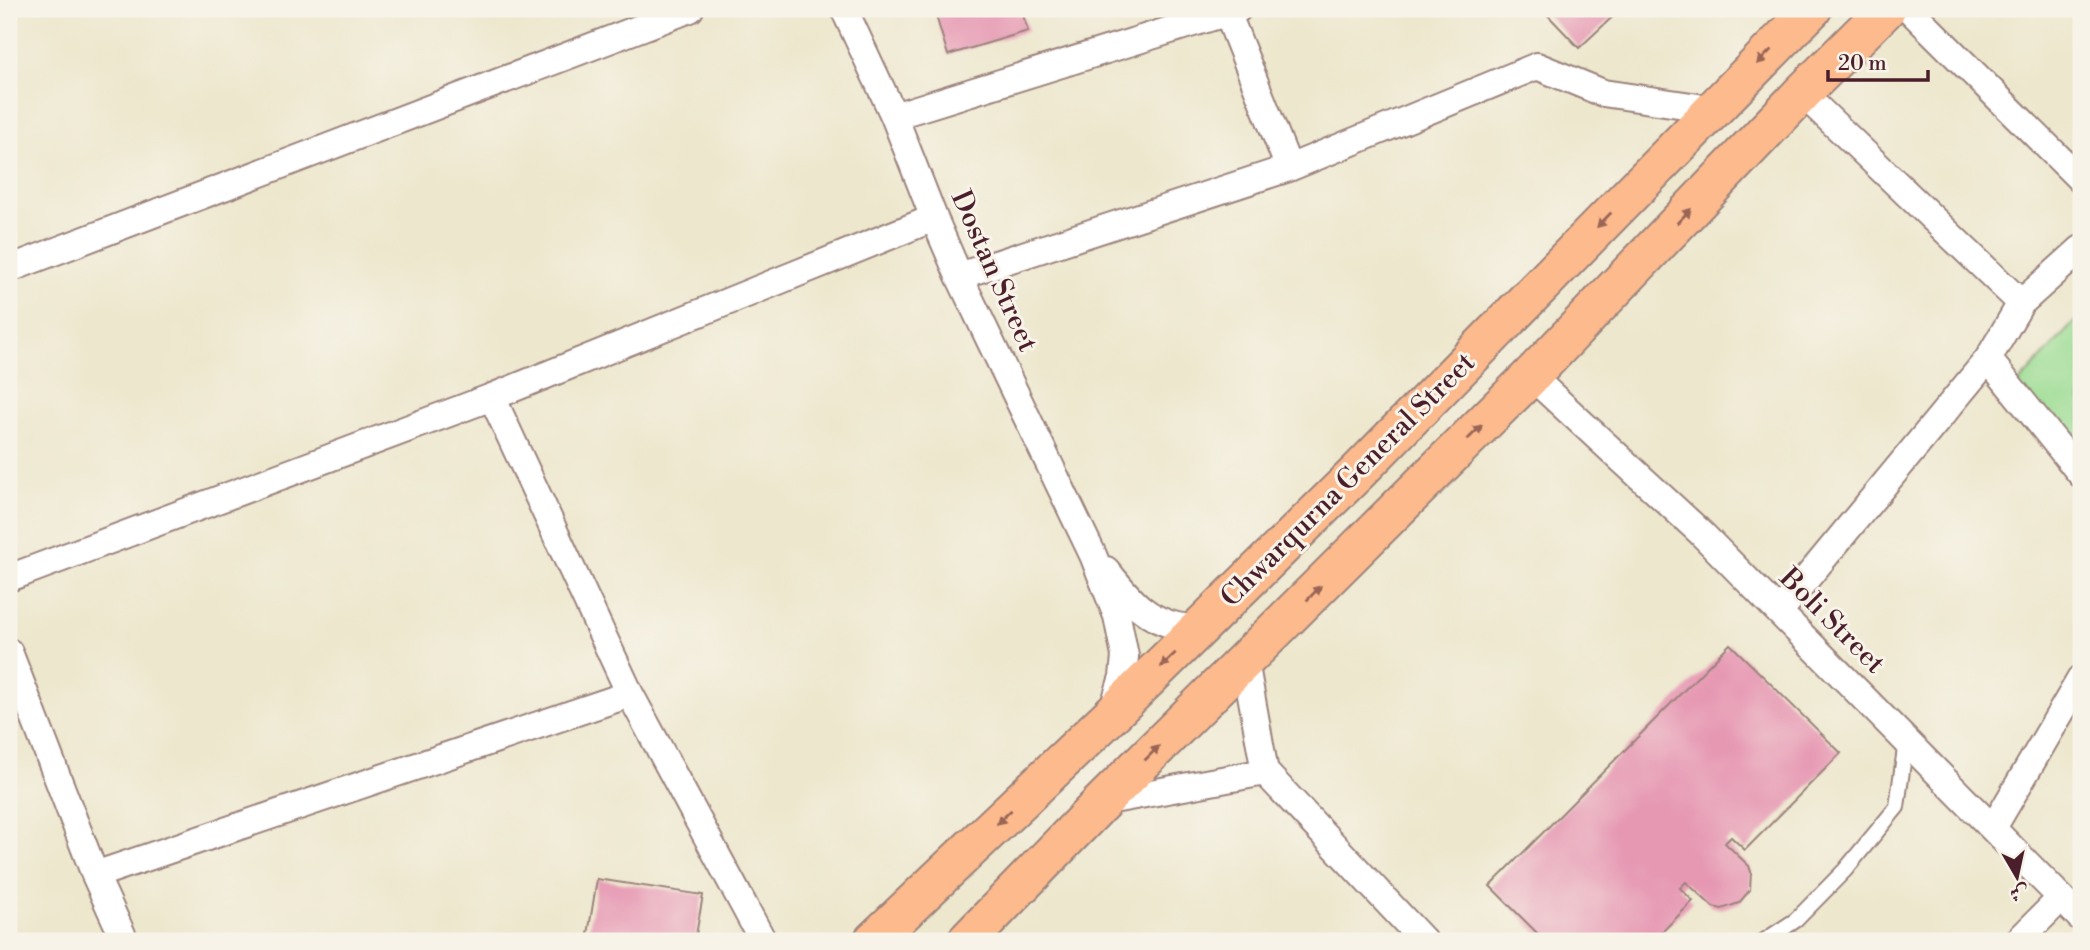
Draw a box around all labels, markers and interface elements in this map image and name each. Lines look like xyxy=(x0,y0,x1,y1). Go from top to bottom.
scale bar xyxy=(1828,38,1927,82)
one-way arrow xyxy=(1756,48,1772,65)
text: 20 m xyxy=(1838,51,1887,77)
street label: Dostan Street xyxy=(943,185,1045,357)
one-way arrow xyxy=(1676,208,1692,225)
one-way arrow xyxy=(1596,211,1613,228)
street label: Chwarqurna General Street xyxy=(1213,345,1483,615)
one-way arrow xyxy=(1466,424,1483,441)
street label: Boli Street xyxy=(1771,560,1892,681)
one-way arrow xyxy=(1305,584,1322,601)
one-way arrow xyxy=(1160,651,1177,668)
one-way arrow xyxy=(1144,745,1160,761)
one-way arrow xyxy=(996,809,1013,826)
north arrow xyxy=(1982,842,2052,912)
text: ش xyxy=(2008,879,2031,906)

